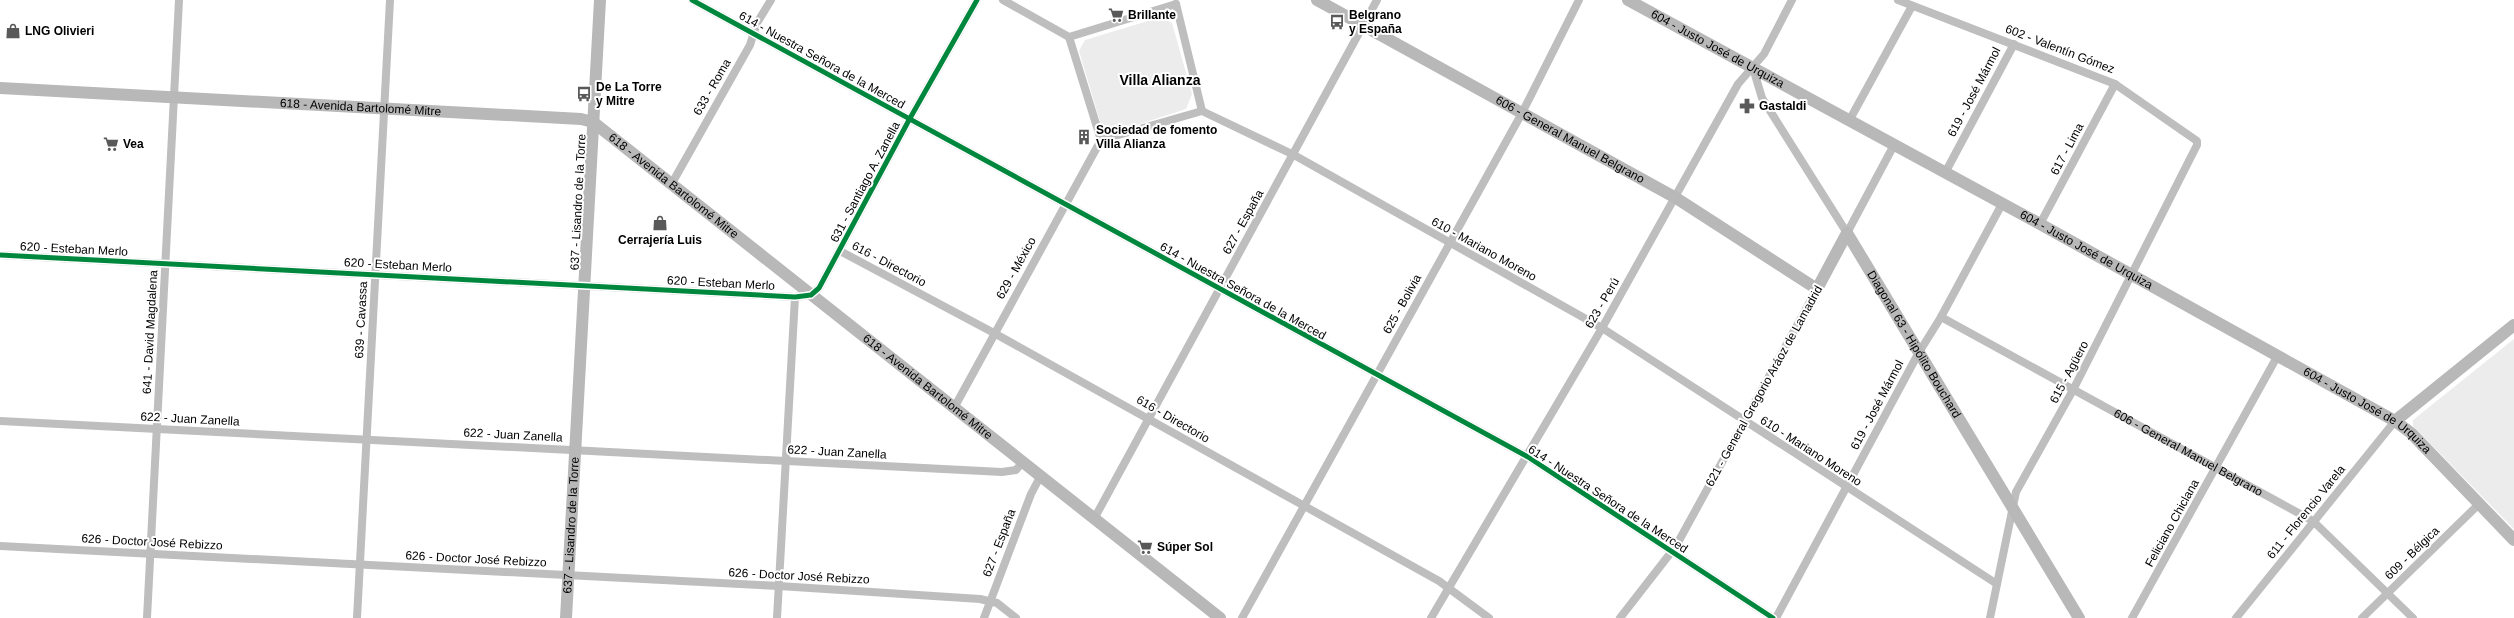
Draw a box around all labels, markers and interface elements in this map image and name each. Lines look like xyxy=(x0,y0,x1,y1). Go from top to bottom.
supermarket icon: Brillante xyxy=(1107,6,1125,24)
street label: 604 - Justo José de Urquiza xyxy=(1649,7,1787,91)
street label: 614 - Nuestra Señora de la Merced xyxy=(737,8,907,112)
place label: Brillante xyxy=(1128,8,1176,22)
place label: Belgrano y España xyxy=(1349,8,1402,36)
bus stop icon: Belgrano y España xyxy=(1328,13,1346,31)
shop icon: LNG Olivieri xyxy=(4,22,22,40)
street label: 602 - Valentín Gómez xyxy=(2003,22,2117,76)
place label: LNG Olivieri xyxy=(25,24,94,38)
street label: 619 - José Mármol xyxy=(1944,45,2004,139)
street label: 633 - Roma xyxy=(690,56,734,118)
district label: Villa Alianza xyxy=(1120,72,1201,88)
place label: De La Torre y Mitre xyxy=(596,80,662,108)
bus stop icon: De La Torre y Mitre xyxy=(575,85,593,103)
street label: 606 - General Manuel Belgrano xyxy=(1493,93,1647,186)
street label: 618 - Avenida Bartolomé Mitre xyxy=(279,96,442,119)
pharmacy icon: Gastaldi xyxy=(1738,97,1756,115)
place label: Gastaldi xyxy=(1759,99,1806,113)
street label: 631 - Santiago A. Zanella xyxy=(827,119,903,245)
street label: 617 - Lima xyxy=(2048,120,2087,177)
place label: Sociedad de fomento Villa Alianza xyxy=(1096,123,1217,151)
building icon: Sociedad de fomento Villa Alianza xyxy=(1075,128,1093,146)
street label: 618 - Avenida Bartolomé Mitre xyxy=(606,130,742,242)
street label: 637 - Lisandro de la Torre xyxy=(567,133,589,271)
supermarket icon: Vea xyxy=(102,135,120,153)
place label: Vea xyxy=(123,137,144,151)
street label: 627 - España xyxy=(1220,187,1267,257)
street label: 604 - Justo José de Urquiza xyxy=(2018,207,2155,292)
shop icon: Cerrajería Luis xyxy=(651,214,669,232)
street label: 610 - Mariano Moreno xyxy=(1429,214,1539,284)
place label: Cerrajería Luis xyxy=(618,233,702,247)
street label: 629 - México xyxy=(993,234,1039,301)
street label: 620 - Esteban Merlo xyxy=(20,239,129,259)
street label: 616 - Directorio xyxy=(849,239,929,290)
street label: 614 - Nuestra Señora de la Merced xyxy=(1158,239,1328,343)
street label: 620 - Esteban Merlo xyxy=(344,255,453,275)
street label: Diagonal 63 - Hipólito Bouchard xyxy=(1864,268,1964,421)
street label: 641 - David Magdalena xyxy=(140,269,160,394)
street label: 625 - Bolivia xyxy=(1380,271,1424,336)
street label: 620 - Esteban Merlo xyxy=(667,273,776,293)
street label: 623 - Perú xyxy=(1582,275,1622,331)
street label: 639 - Cavassa xyxy=(352,281,370,359)
street label: 621 - General Gregorio Aráoz de Lamadrid xyxy=(1703,283,1825,489)
street label: 618 - Avenida Bartolomé Mitre xyxy=(860,331,996,443)
street label: 615 - Agüero xyxy=(2047,338,2091,406)
street label: 619 - José Mármol xyxy=(1847,358,1907,452)
street label: 604 - Justo José de Urquiza xyxy=(2301,365,2434,457)
street label: 616 - Directorio xyxy=(1134,392,1212,446)
street label: 606 - General Manuel Belgrano xyxy=(2111,406,2265,499)
street label: 622 - Juan Zanella xyxy=(140,409,240,429)
street label: 610 - Mariano Moreno xyxy=(1758,413,1865,489)
street label: 622 - Juan Zanella xyxy=(463,425,563,445)
street label: 622 - Juan Zanella xyxy=(787,442,887,462)
street label: 614 - Nuestra Señora de la Merced xyxy=(1526,442,1690,556)
street label: 637 - Lisandro de la Torre xyxy=(560,456,582,594)
street label: 611 - Florencio Varela xyxy=(2264,462,2348,562)
street label: Feliciano Chiclana xyxy=(2142,476,2202,569)
street label: 627 - España xyxy=(980,507,1018,579)
street label: 609 - Bélgica xyxy=(2382,523,2442,582)
street label: 626 - Doctor José Rebizzo xyxy=(81,531,223,553)
supermarket icon: Súper Sol xyxy=(1136,538,1154,556)
place label: Súper Sol xyxy=(1157,540,1213,554)
street label: 626 - Doctor José Rebizzo xyxy=(405,548,547,570)
street label: 626 - Doctor José Rebizzo xyxy=(728,565,870,587)

